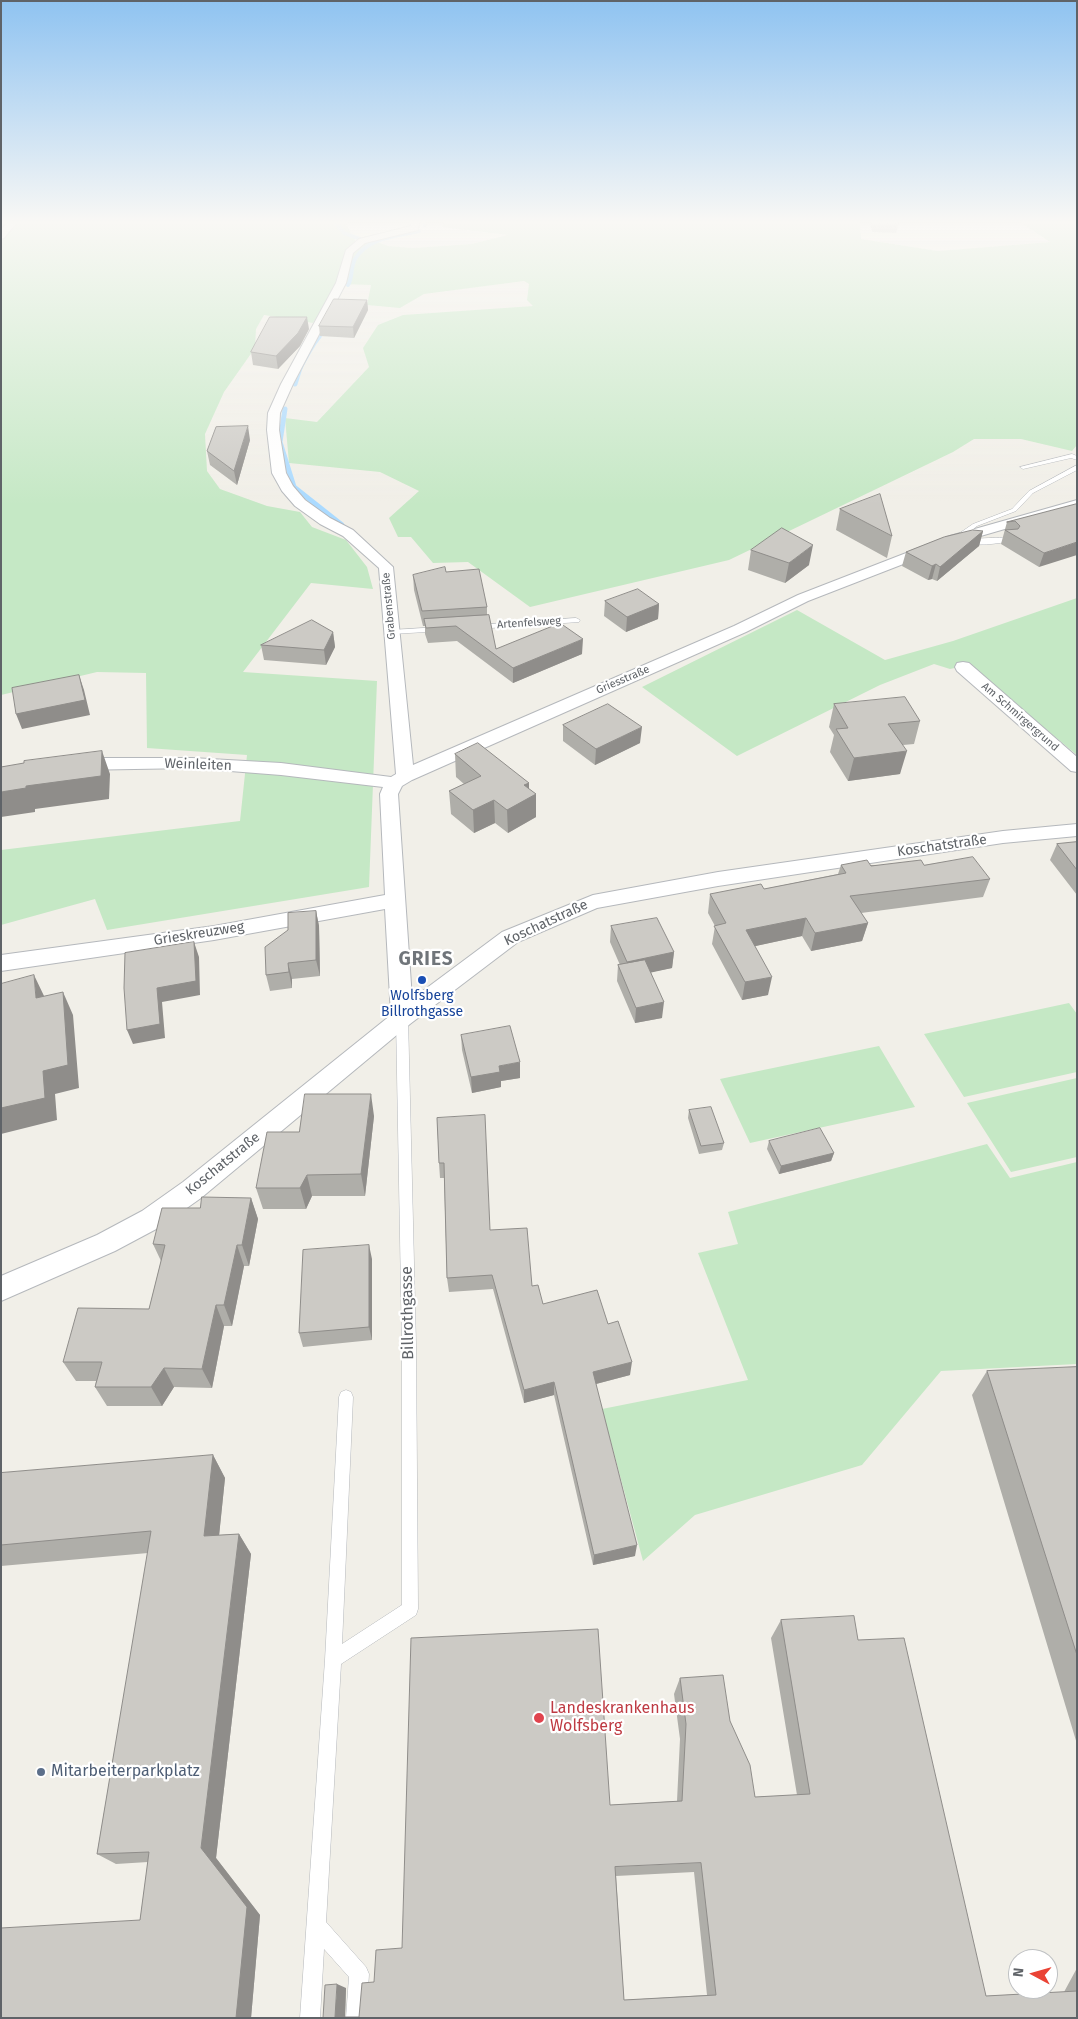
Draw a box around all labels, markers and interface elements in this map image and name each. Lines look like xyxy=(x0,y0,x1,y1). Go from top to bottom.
street label: Grabenstraße xyxy=(379,572,399,640)
street label: Artenfelsweg xyxy=(496,614,562,632)
street label: Griesstraße xyxy=(594,663,652,697)
street label: Am Schmirgergrund xyxy=(979,680,1061,754)
street label: Weinleiten xyxy=(164,755,232,775)
street label: Koschatstraße xyxy=(896,831,988,861)
street label: Koschatstraße xyxy=(501,896,591,950)
street label: Grieskreuzweg xyxy=(153,919,245,949)
district label: GRIES xyxy=(398,949,454,971)
marker: Wolfsberg Billrothgasse xyxy=(416,974,428,986)
place label: Wolfsberg Billrothgasse xyxy=(381,988,463,1020)
street label: Koschatstraße xyxy=(183,1129,263,1199)
street label: Billrothgasse xyxy=(398,1266,418,1360)
place label: Landeskrankenhaus Wolfsberg xyxy=(550,1699,695,1737)
marker: Landeskrankenhaus Wolfsberg xyxy=(532,1711,546,1725)
place label: Mitarbeiterparkplatz xyxy=(51,1762,200,1782)
marker: Mitarbeiterparkplatz xyxy=(35,1766,47,1778)
north arrow xyxy=(1008,1949,1058,1999)
text: N xyxy=(1010,1967,1028,1978)

